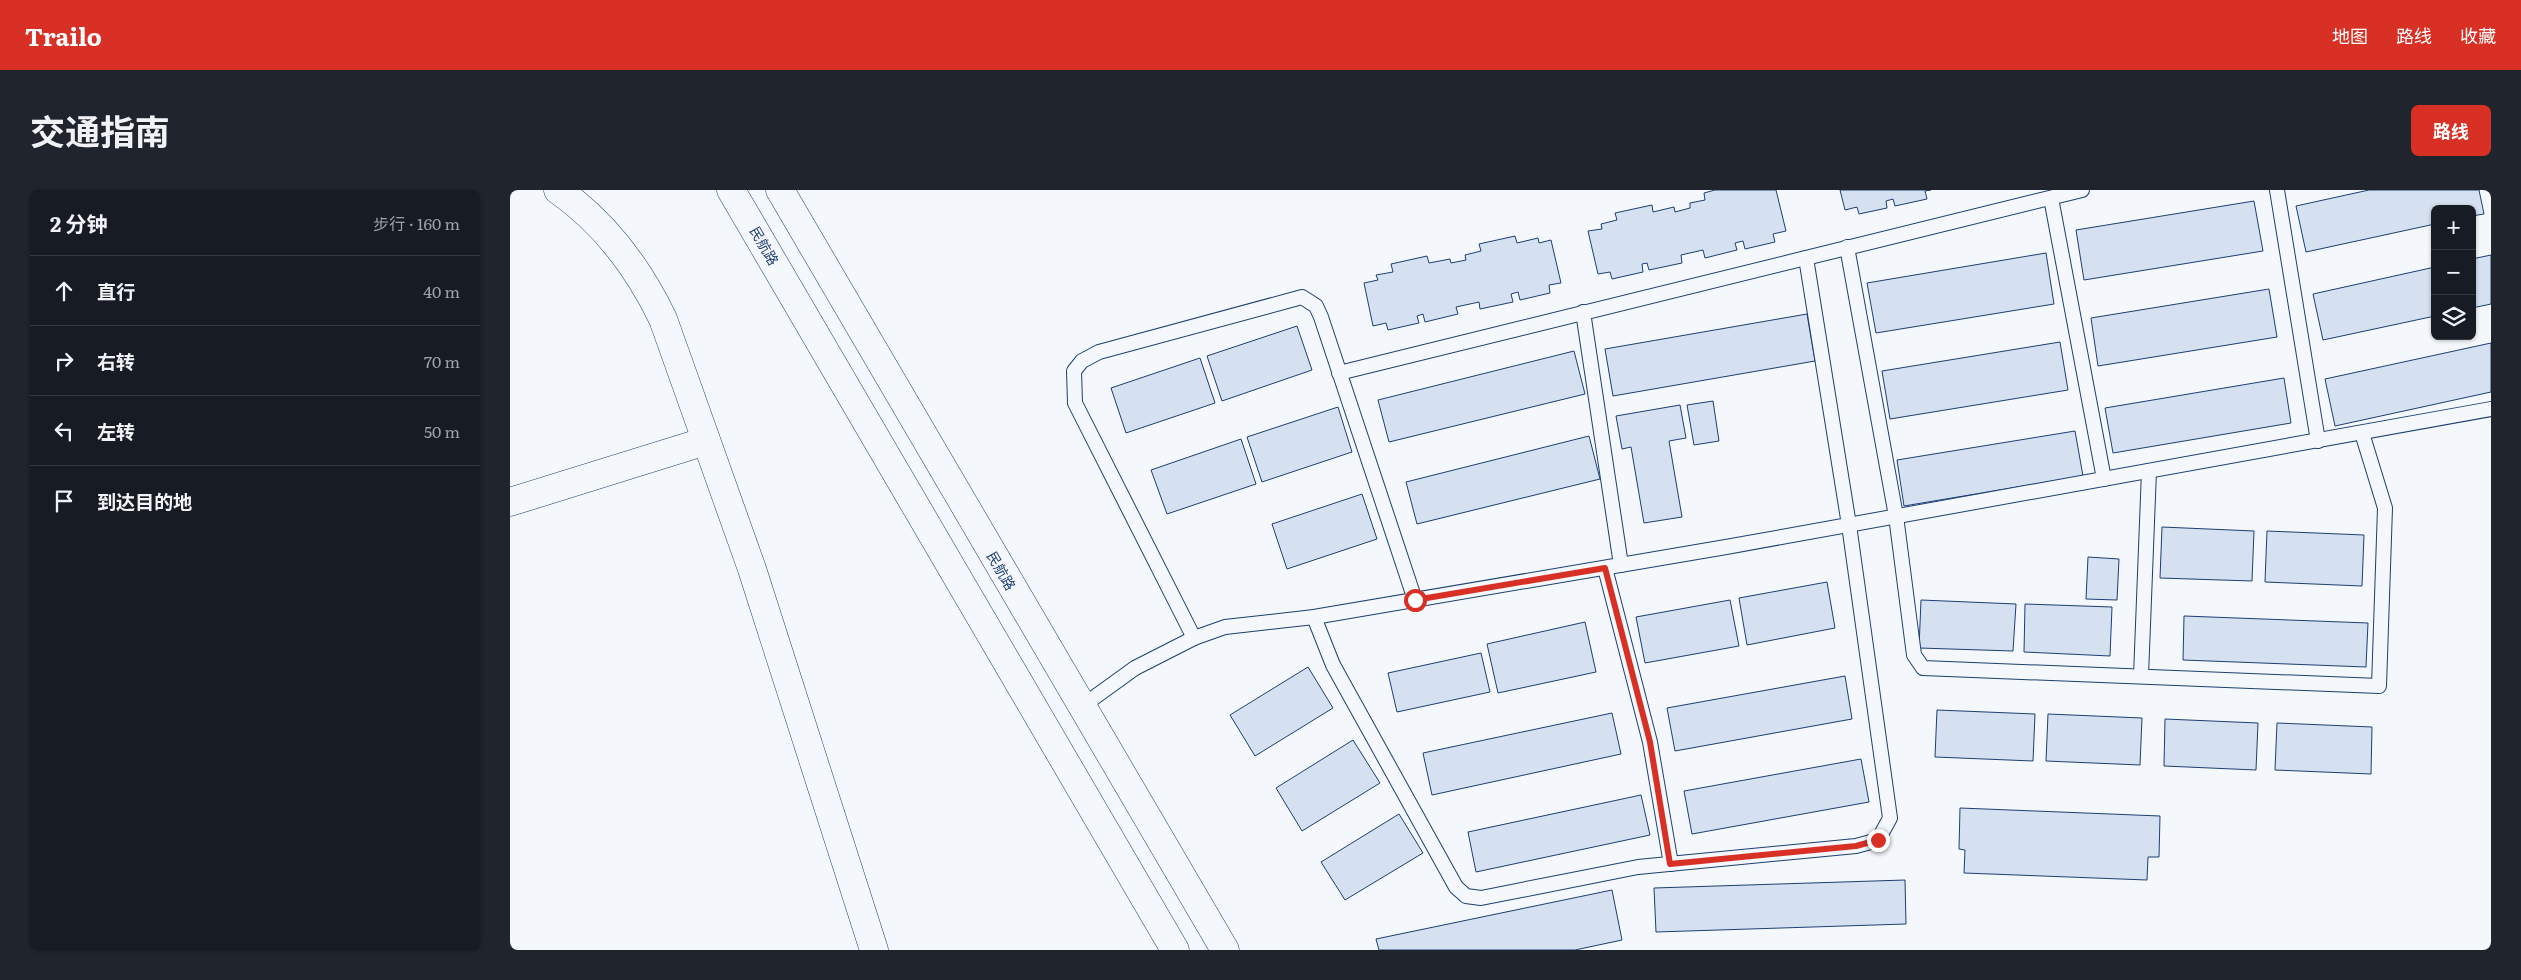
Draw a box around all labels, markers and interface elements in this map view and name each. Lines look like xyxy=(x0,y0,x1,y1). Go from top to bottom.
text: Trailo xyxy=(25,18,102,53)
text: 地图 xyxy=(2332,22,2368,49)
text: 路线 xyxy=(2396,22,2432,49)
text: 收藏 xyxy=(2460,22,2496,49)
text: 交通指南 xyxy=(30,104,170,156)
button: 路线 xyxy=(2411,105,2491,156)
map controls xyxy=(2431,205,2476,340)
button: + xyxy=(2431,205,2476,250)
text: 2 分钟 xyxy=(50,207,107,238)
text: 步行 · 160 m xyxy=(373,211,460,235)
street label: 民航路 xyxy=(746,222,784,269)
button: − xyxy=(2431,250,2476,295)
icon: ahead xyxy=(50,277,78,305)
text: 直行 xyxy=(97,277,135,305)
text: 40 m xyxy=(423,279,460,303)
button: layers xyxy=(2431,295,2476,340)
icon: right xyxy=(50,347,78,375)
text: 右转 xyxy=(97,347,135,375)
text: 70 m xyxy=(424,349,460,373)
icon: left xyxy=(50,417,78,445)
text: 左转 xyxy=(97,417,135,445)
text: 50 m xyxy=(424,419,460,443)
icon: arrive xyxy=(50,487,78,515)
text: 到达目的地 xyxy=(97,487,192,515)
street label: 民航路 xyxy=(983,547,1021,594)
route start xyxy=(1404,589,1427,612)
route end xyxy=(1867,829,1890,852)

